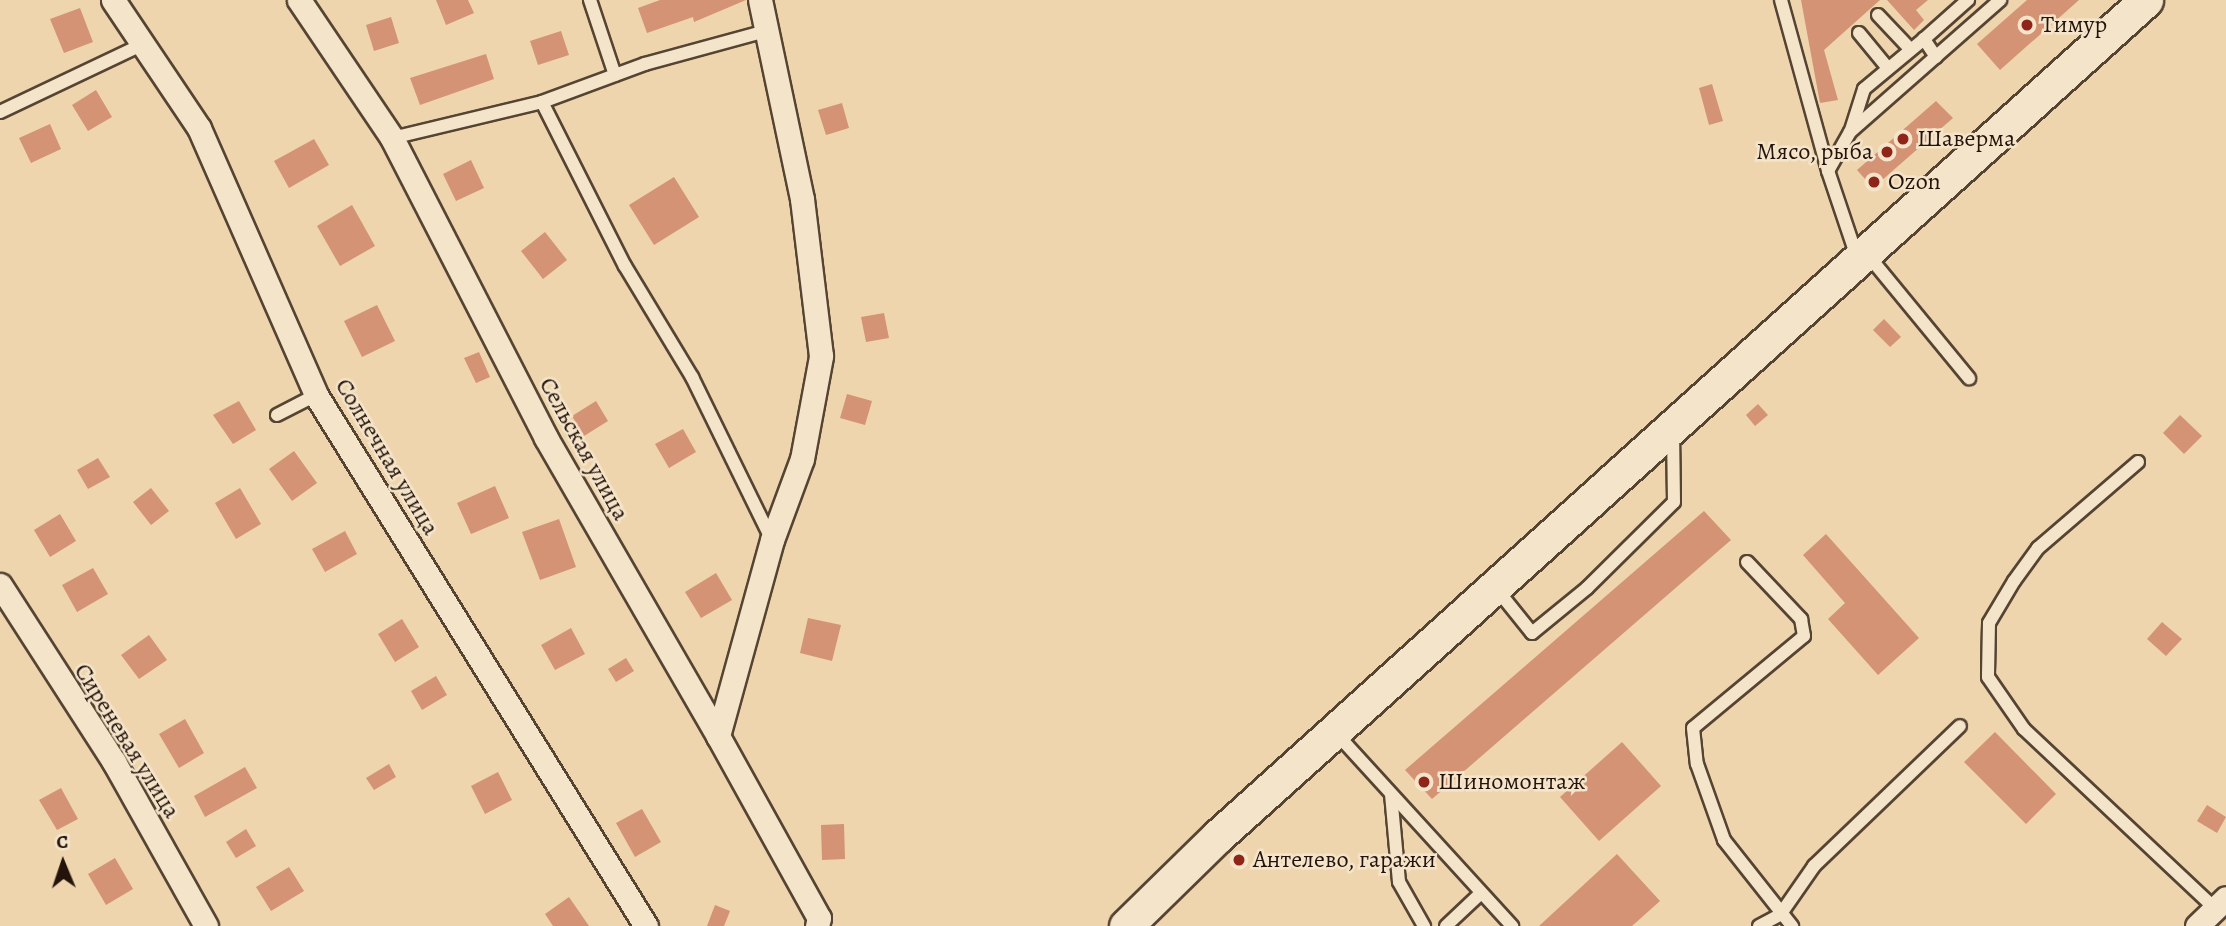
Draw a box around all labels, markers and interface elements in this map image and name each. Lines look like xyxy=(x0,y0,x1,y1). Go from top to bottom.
place label: Тимур xyxy=(2041,11,2107,39)
marker: Тимур xyxy=(2019,17,2035,33)
place label: Шаверма xyxy=(1917,125,2015,153)
marker: Шаверма xyxy=(1895,131,1911,147)
place label: Мясо, рыба xyxy=(1756,138,1873,166)
marker: Мясо, рыба xyxy=(1879,144,1895,160)
place label: Ozon xyxy=(1888,168,1941,196)
marker: Ozon xyxy=(1866,174,1882,190)
street label: Солнечная улица xyxy=(329,373,445,541)
street label: Сельская улица xyxy=(533,373,635,525)
street label: Сиреневая улица xyxy=(68,658,186,824)
place label: Шиномонтаж xyxy=(1438,768,1585,796)
marker: Шиномонтаж xyxy=(1416,774,1432,790)
north arrow xyxy=(28,828,98,898)
text: С xyxy=(56,829,69,855)
place label: Антелево, гаражи xyxy=(1253,846,1436,874)
marker: Антелево, гаражи xyxy=(1231,852,1247,868)

